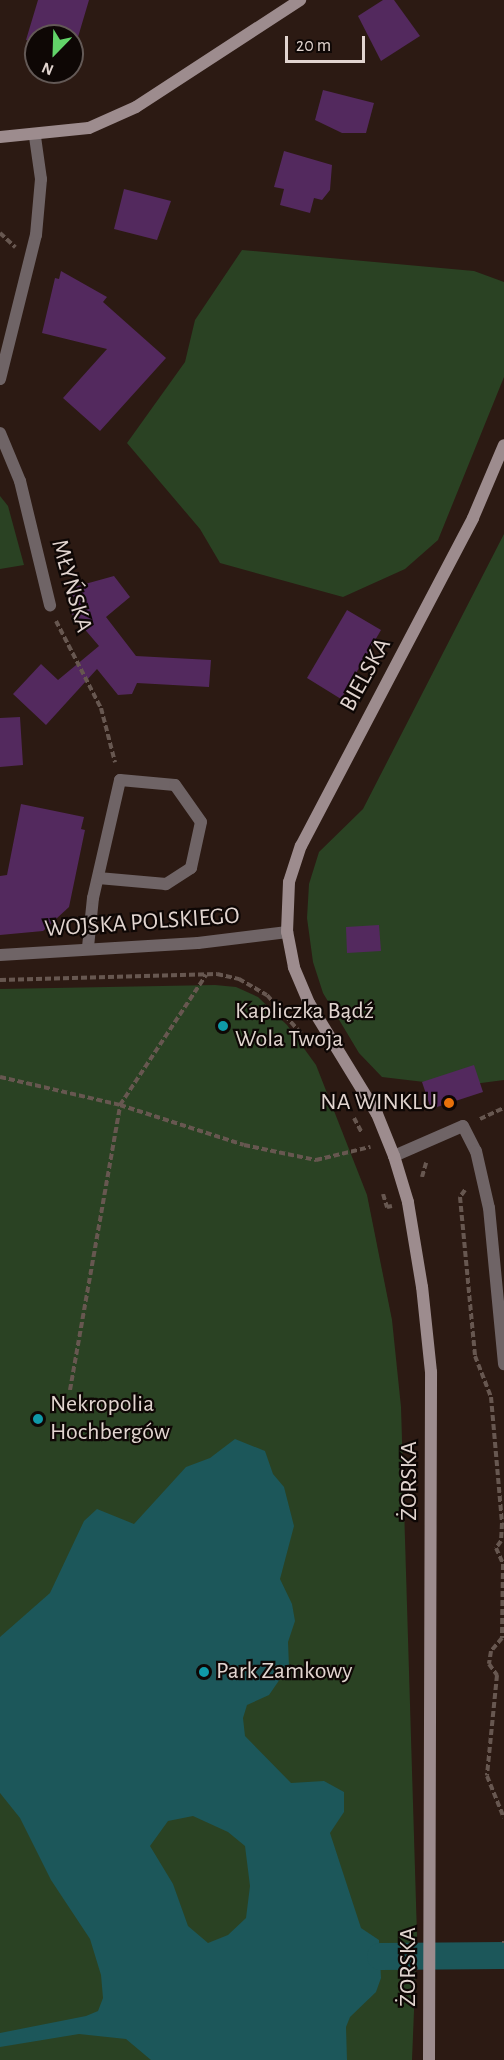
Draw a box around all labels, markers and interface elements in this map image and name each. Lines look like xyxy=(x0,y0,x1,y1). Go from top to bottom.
north arrow xyxy=(24,24,84,84)
scale bar xyxy=(288,24,368,62)
text: 20 m xyxy=(296,37,331,55)
text: N xyxy=(40,59,56,78)
street label: MŁYŃSKA xyxy=(44,536,98,636)
street label: BIELSKA xyxy=(334,633,398,717)
street label: WOJSKA POLSKIEGO xyxy=(44,902,240,944)
place label: Kapliczka Bądź Wola Twoja xyxy=(235,998,374,1054)
marker: Kapliczka Bądź Wola Twoja xyxy=(216,1019,230,1033)
place label: NA WINKLU xyxy=(320,1089,437,1117)
marker: NA WINKLU xyxy=(442,1096,456,1110)
place label: Nekropolia Hochbergów xyxy=(50,1391,170,1447)
marker: Nekropolia Hochbergów xyxy=(31,1412,45,1426)
street label: ŻORSKA xyxy=(396,1441,424,1521)
place label: Park Zamkowy xyxy=(216,1658,353,1686)
marker: Park Zamkowy xyxy=(197,1665,211,1679)
street label: ŻORSKA xyxy=(395,1927,423,2007)

